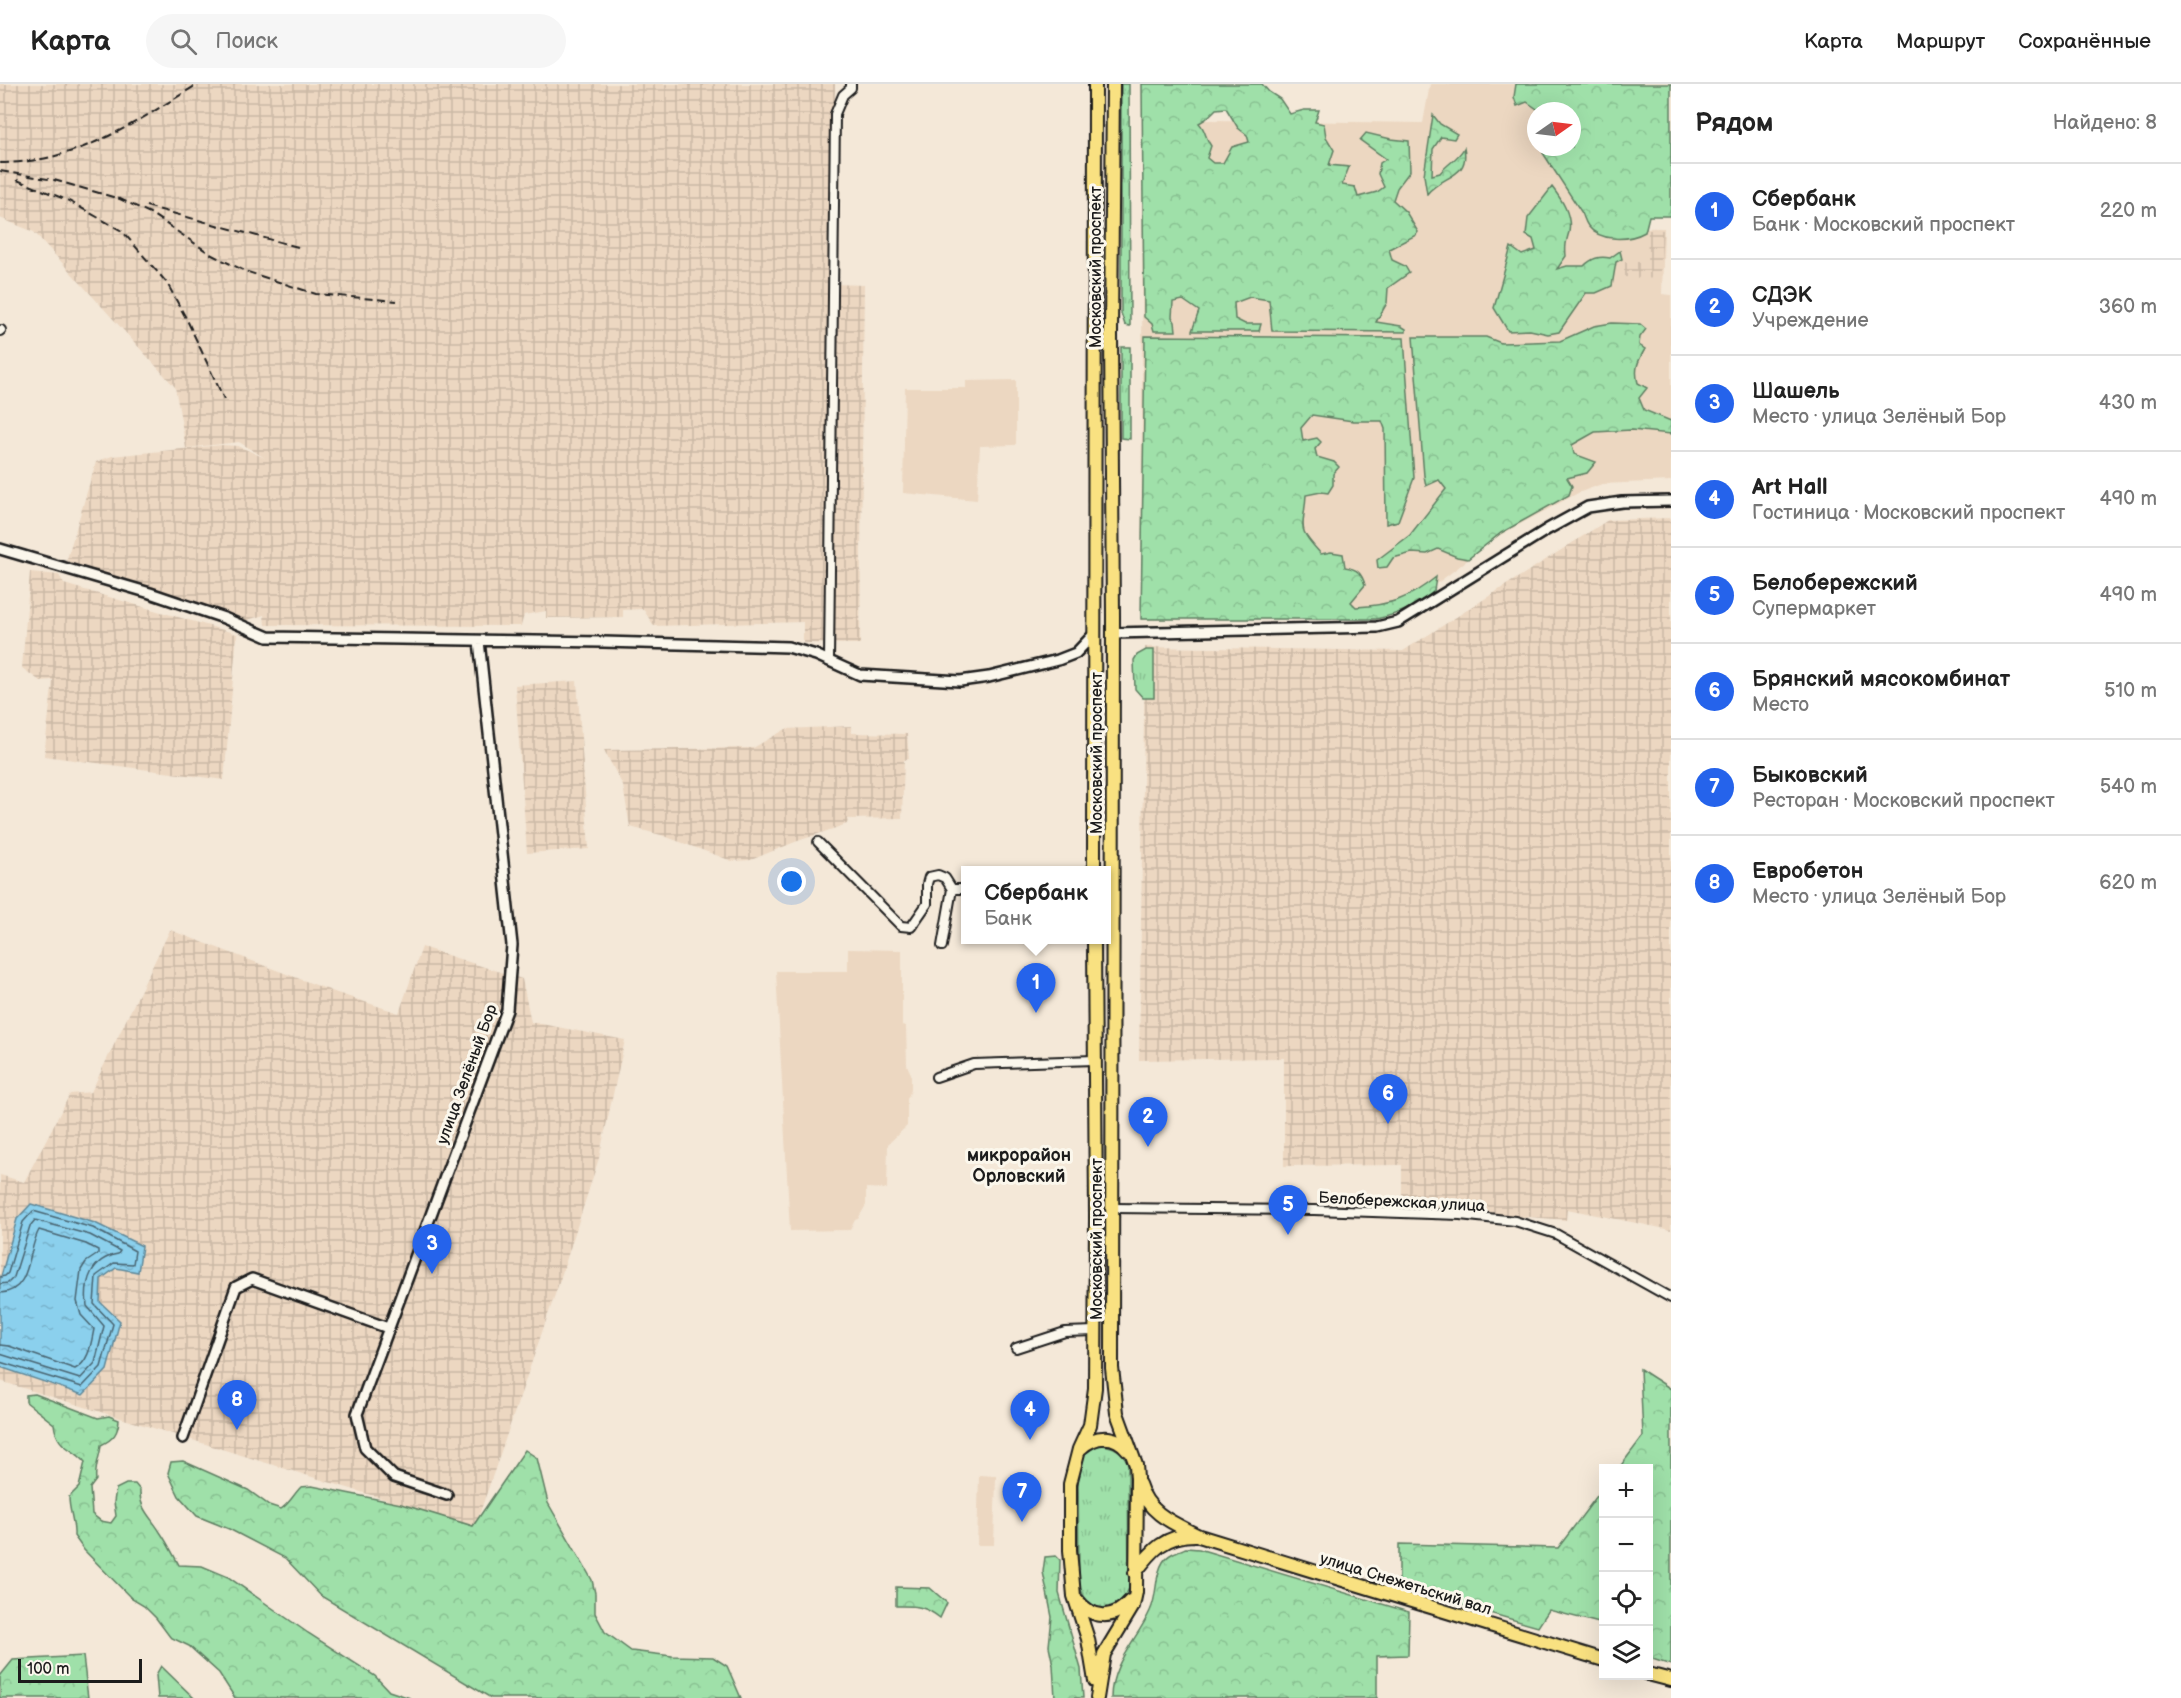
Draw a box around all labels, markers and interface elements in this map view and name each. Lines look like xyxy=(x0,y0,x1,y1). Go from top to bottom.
search box xyxy=(146,14,566,68)
text: Карта xyxy=(30,25,110,58)
icon: search xyxy=(167,25,200,58)
text: Поиск xyxy=(215,28,278,55)
text: Карта xyxy=(1804,29,1863,54)
text: Маршрут xyxy=(1896,29,1985,54)
text: Сохранённые xyxy=(2018,29,2151,54)
north arrow xyxy=(1527,102,1581,156)
text: Рядом xyxy=(1695,108,1773,139)
text: Найдено: 8 xyxy=(2053,111,2157,135)
street label: Московский проспект xyxy=(1087,185,1106,348)
text: Сбербанк xyxy=(1752,186,1856,213)
text: 1 xyxy=(1710,199,1719,223)
text: 220 m xyxy=(2100,199,2157,223)
text: Банк · Московский проспект xyxy=(1752,213,2015,237)
text: СДЭК xyxy=(1752,282,1812,309)
text: 2 xyxy=(1709,295,1720,319)
text: 360 m xyxy=(2099,295,2157,319)
text: Учреждение xyxy=(1752,309,1869,333)
text: Шашель xyxy=(1752,378,1840,405)
text: 3 xyxy=(1709,391,1720,415)
text: 430 m xyxy=(2099,391,2157,415)
text: Место · улица Зелёный Бор xyxy=(1752,405,2006,429)
text: Art Hall xyxy=(1752,474,1827,501)
text: 4 xyxy=(1709,487,1720,511)
text: 490 m xyxy=(2100,487,2157,511)
text: Гостиница · Московский проспект xyxy=(1752,501,2065,525)
text: Белобережский xyxy=(1752,570,1918,597)
text: 5 xyxy=(1709,583,1720,607)
text: 490 m xyxy=(2100,583,2157,607)
text: Супермаркет xyxy=(1752,597,1876,621)
text: Брянский мясокомбинат xyxy=(1752,666,2010,693)
street label: Московский проспект xyxy=(1088,671,1107,834)
text: 6 xyxy=(1708,679,1721,703)
text: 510 m xyxy=(2104,679,2157,703)
text: Место xyxy=(1752,693,1809,717)
text: Быковский xyxy=(1752,762,1868,789)
text: 7 xyxy=(1709,775,1720,799)
text: 540 m xyxy=(2100,775,2157,799)
text: Ресторан · Московский проспект xyxy=(1752,789,2055,813)
text: Евробетон xyxy=(1752,858,1863,885)
popup xyxy=(961,866,1111,944)
your location xyxy=(777,867,806,896)
text: 8 xyxy=(1708,871,1721,895)
text: 620 m xyxy=(2099,871,2157,895)
text: Сбербанк xyxy=(984,880,1088,907)
text: Место · улица Зелёный Бор xyxy=(1752,885,2006,909)
text: Банк xyxy=(984,907,1032,931)
pin: 1 xyxy=(1016,964,1056,1013)
street label: улица Зелёный Бор xyxy=(433,1002,502,1147)
pin: 6 xyxy=(1368,1074,1408,1124)
pin: 2 xyxy=(1128,1098,1168,1147)
district label: микрорайон Орловский xyxy=(967,1145,1071,1187)
street label: Московский проспект xyxy=(1088,1157,1107,1320)
pin: 5 xyxy=(1268,1186,1308,1235)
street label: Белобережская улица xyxy=(1318,1189,1486,1216)
pin: 3 xyxy=(412,1224,452,1274)
pin: 8 xyxy=(218,1380,256,1430)
pin: 4 xyxy=(1010,1390,1050,1440)
map controls xyxy=(1599,1464,1653,1680)
button: + xyxy=(1599,1464,1653,1518)
pin: 7 xyxy=(1002,1472,1042,1522)
button: − xyxy=(1599,1518,1653,1572)
street label: улица Снежетьский вал xyxy=(1317,1549,1494,1620)
button: locate xyxy=(1599,1572,1653,1626)
button: layers xyxy=(1599,1626,1653,1680)
scale bar xyxy=(18,1656,142,1684)
text: 100 m xyxy=(27,1660,70,1679)

